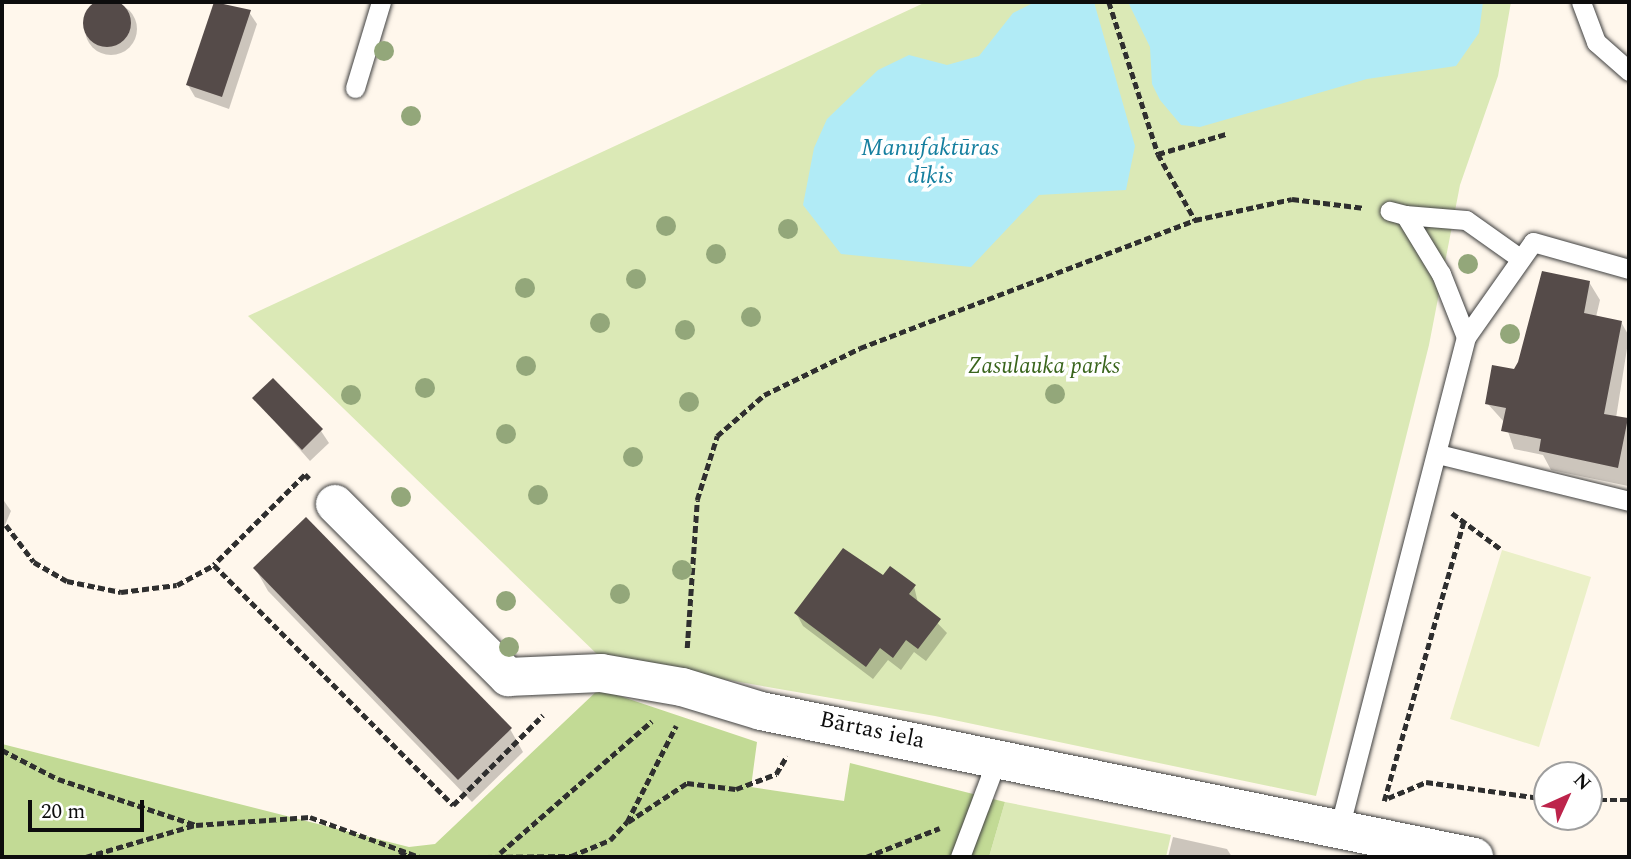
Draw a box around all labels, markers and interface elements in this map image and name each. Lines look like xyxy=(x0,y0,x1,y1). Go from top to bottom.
water label: Manufaktūras dīķis xyxy=(861,135,999,191)
park label: Zasulauka parks xyxy=(968,353,1120,381)
street label: Bārtas iela xyxy=(817,706,927,756)
north arrow xyxy=(1533,761,1603,831)
text: N xyxy=(1566,766,1598,798)
scale bar xyxy=(32,786,147,830)
text: 20 m xyxy=(41,796,85,828)

